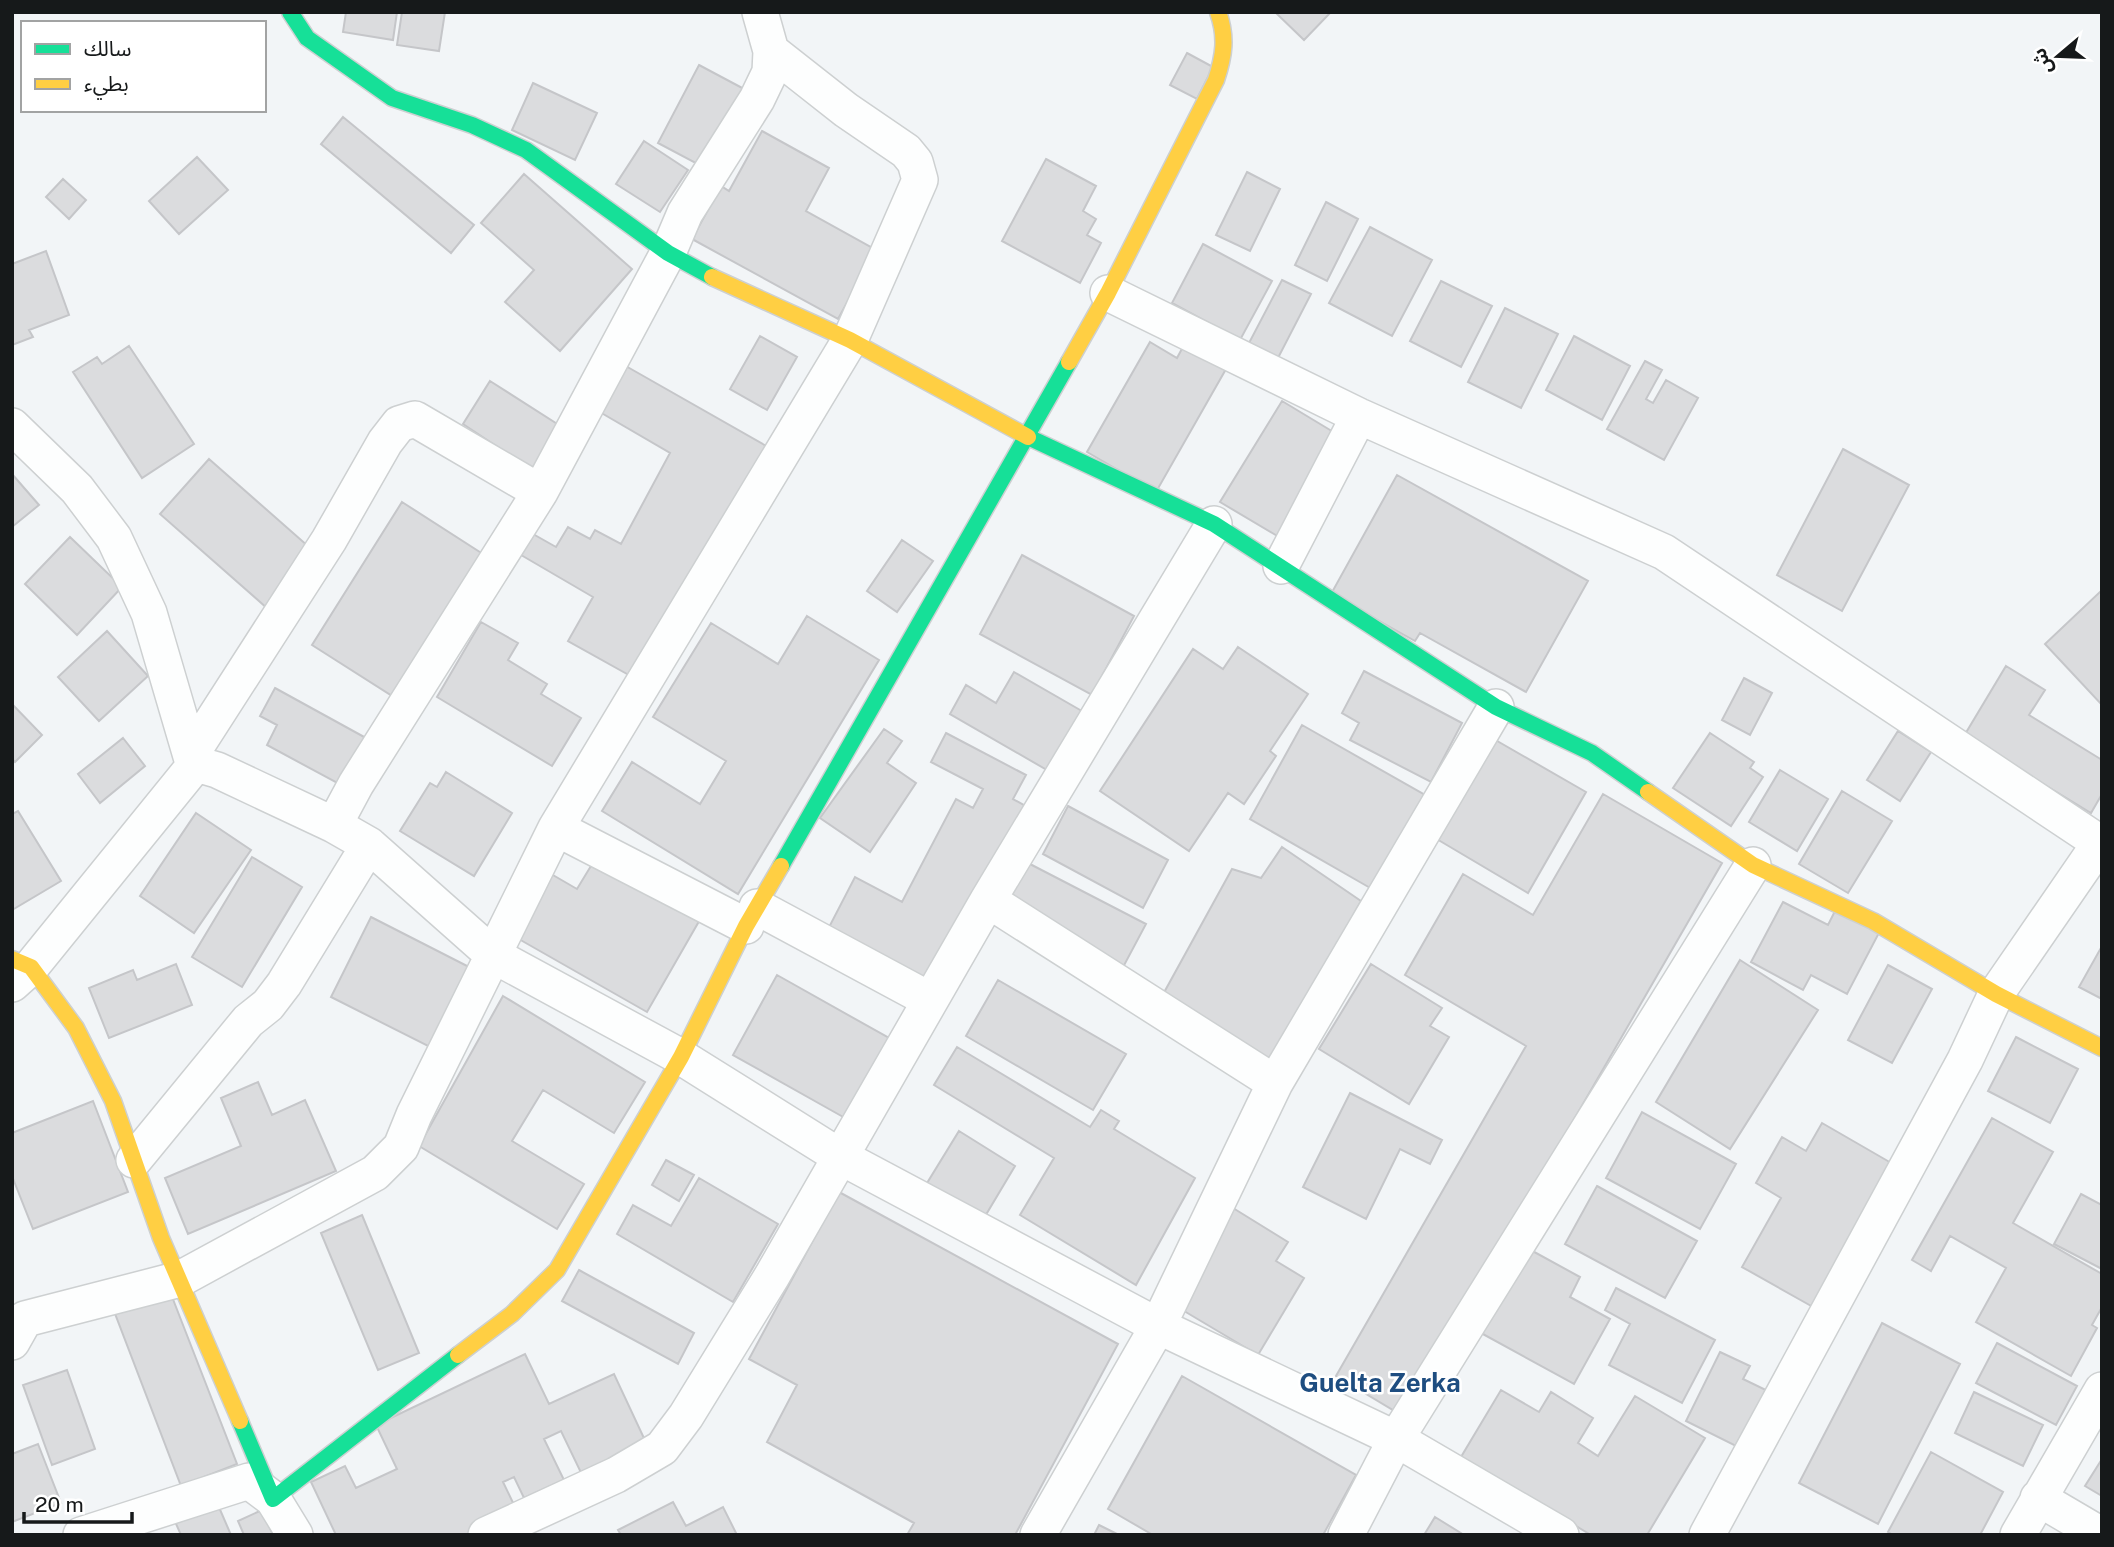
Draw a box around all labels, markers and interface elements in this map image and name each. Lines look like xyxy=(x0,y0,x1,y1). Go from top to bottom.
legend xyxy=(21,21,266,112)
north arrow xyxy=(2023,21,2093,91)
text: سالك xyxy=(84,36,131,61)
text: ش xyxy=(2027,46,2057,77)
text: بطيء xyxy=(84,71,129,100)
district label: Guelta Zerka xyxy=(1299,1367,1461,1398)
scale bar xyxy=(24,1480,133,1524)
text: 20 m xyxy=(35,1492,84,1517)

